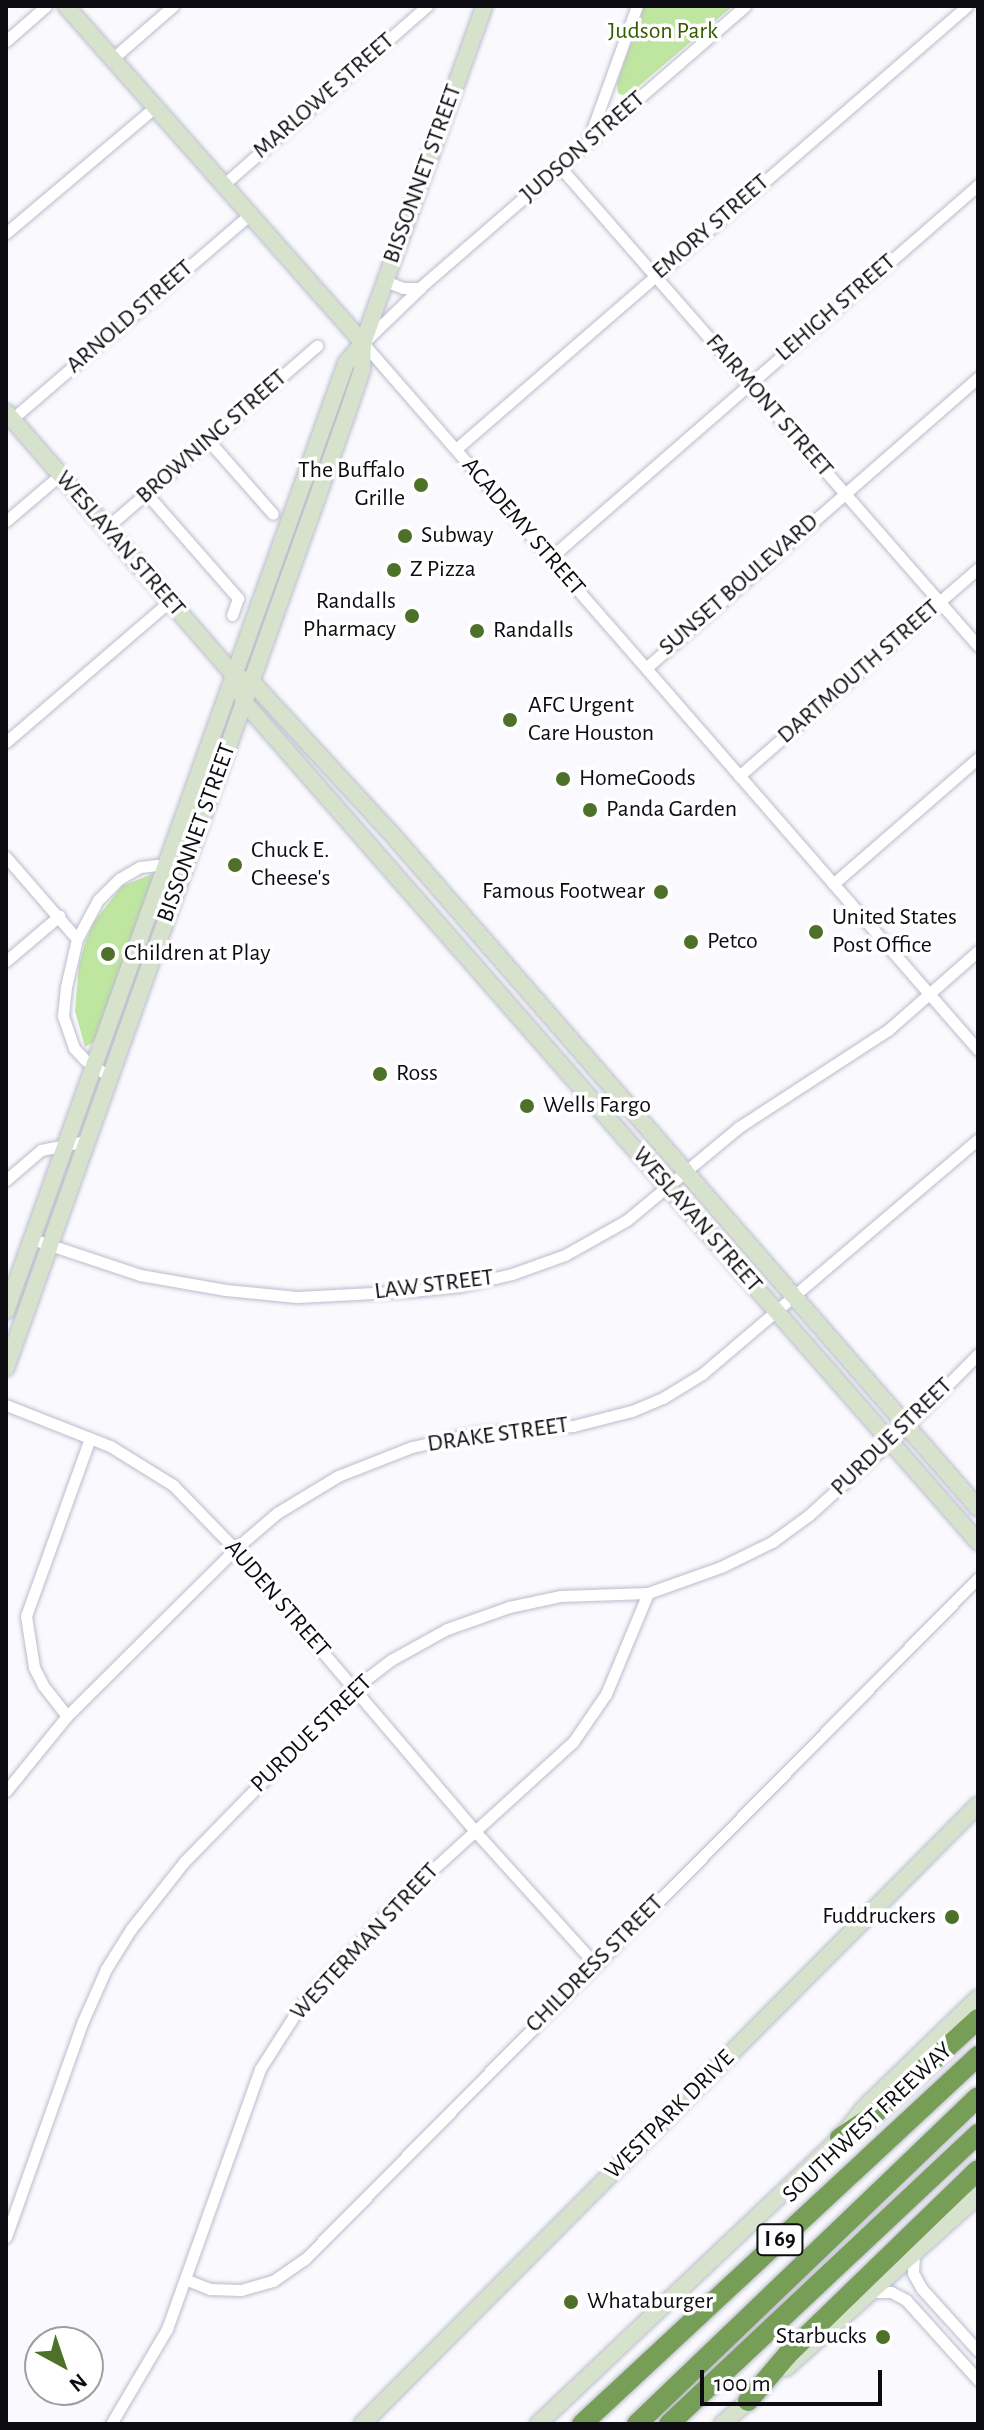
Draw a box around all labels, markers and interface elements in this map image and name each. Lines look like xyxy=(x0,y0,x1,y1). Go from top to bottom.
park label: Judson Park xyxy=(608,18,718,46)
street label: MARLOWE STREET xyxy=(247,27,401,165)
street label: BISSONNET STREET xyxy=(377,81,469,267)
street label: JUDSON STREET xyxy=(515,85,651,209)
street label: EMORY STREET xyxy=(646,168,776,286)
street label: LEHIGH STREET xyxy=(770,248,902,368)
street label: ARNOLD STREET xyxy=(61,254,199,380)
street label: FAIRMONT STREET xyxy=(699,329,839,483)
street label: BROWNING STREET xyxy=(131,364,293,510)
street label: ACADEMY STREET xyxy=(455,452,591,602)
place label: The Buffalo Grille xyxy=(298,457,405,513)
street label: WESLAYAN STREET xyxy=(49,465,191,623)
marker: The Buffalo Grille xyxy=(412,476,430,494)
street label: SUNSET BOULEVARD xyxy=(653,508,825,662)
place label: Subway xyxy=(421,522,493,550)
marker: Subway xyxy=(396,527,414,545)
place label: Z Pizza xyxy=(410,556,476,584)
marker: Z Pizza xyxy=(385,561,403,579)
place label: Randalls Pharmacy xyxy=(303,588,396,644)
street label: DARTMOUTH STREET xyxy=(772,594,946,750)
marker: Randalls Pharmacy xyxy=(403,607,421,625)
place label: Randalls xyxy=(493,617,573,645)
marker: Randalls xyxy=(468,622,486,640)
place label: AFC Urgent Care Houston xyxy=(528,692,654,748)
marker: AFC Urgent Care Houston xyxy=(499,709,521,731)
street label: BISSONNET STREET xyxy=(151,740,243,926)
place label: HomeGoods xyxy=(579,765,696,793)
marker: HomeGoods xyxy=(554,770,572,788)
place label: Panda Garden xyxy=(606,796,737,824)
marker: Panda Garden xyxy=(581,801,599,819)
place label: Chuck E. Cheese's xyxy=(251,837,330,893)
marker: Chuck E. Cheese's xyxy=(226,856,244,874)
place label: Famous Footwear xyxy=(482,878,645,906)
marker: Famous Footwear xyxy=(652,883,670,901)
place label: United States Post Office xyxy=(832,904,957,960)
marker: United States Post Office xyxy=(807,923,825,941)
place label: Petco xyxy=(707,928,758,956)
marker: Petco xyxy=(682,933,700,951)
place label: Children at Play xyxy=(124,940,270,968)
marker: Children at Play xyxy=(99,945,117,963)
place label: Ross xyxy=(396,1060,438,1088)
marker: Ross xyxy=(371,1065,389,1083)
place label: Wells Fargo xyxy=(543,1092,651,1120)
marker: Wells Fargo xyxy=(518,1097,536,1115)
street label: WESLAYAN STREET xyxy=(626,1141,768,1299)
street label: LAW STREET xyxy=(373,1263,495,1307)
street label: PURDUE STREET xyxy=(825,1372,959,1502)
street label: DRAKE STREET xyxy=(426,1411,570,1459)
street label: AUDEN STREET xyxy=(218,1534,336,1664)
street label: PURDUE STREET xyxy=(245,1669,379,1799)
street label: WESTERMAN STREET xyxy=(285,1857,445,2027)
street label: CHILDRESS STREET xyxy=(520,1889,670,2039)
place label: Fuddruckers xyxy=(822,1903,936,1931)
marker: Fuddruckers xyxy=(943,1908,961,1926)
street label: SOUTHWEST FREEWAY xyxy=(777,2037,959,2209)
street label: WESTPARK DRIVE xyxy=(599,2044,741,2186)
road number: I 69 xyxy=(756,2222,804,2258)
place label: Whataburger xyxy=(587,2288,713,2316)
marker: Whataburger xyxy=(562,2293,580,2311)
place label: Starbucks xyxy=(776,2323,867,2351)
north arrow xyxy=(24,2326,104,2406)
marker: Starbucks xyxy=(874,2328,892,2346)
scale bar xyxy=(704,2354,886,2404)
text: N xyxy=(65,2370,91,2396)
text: 100 m xyxy=(714,2372,771,2396)

